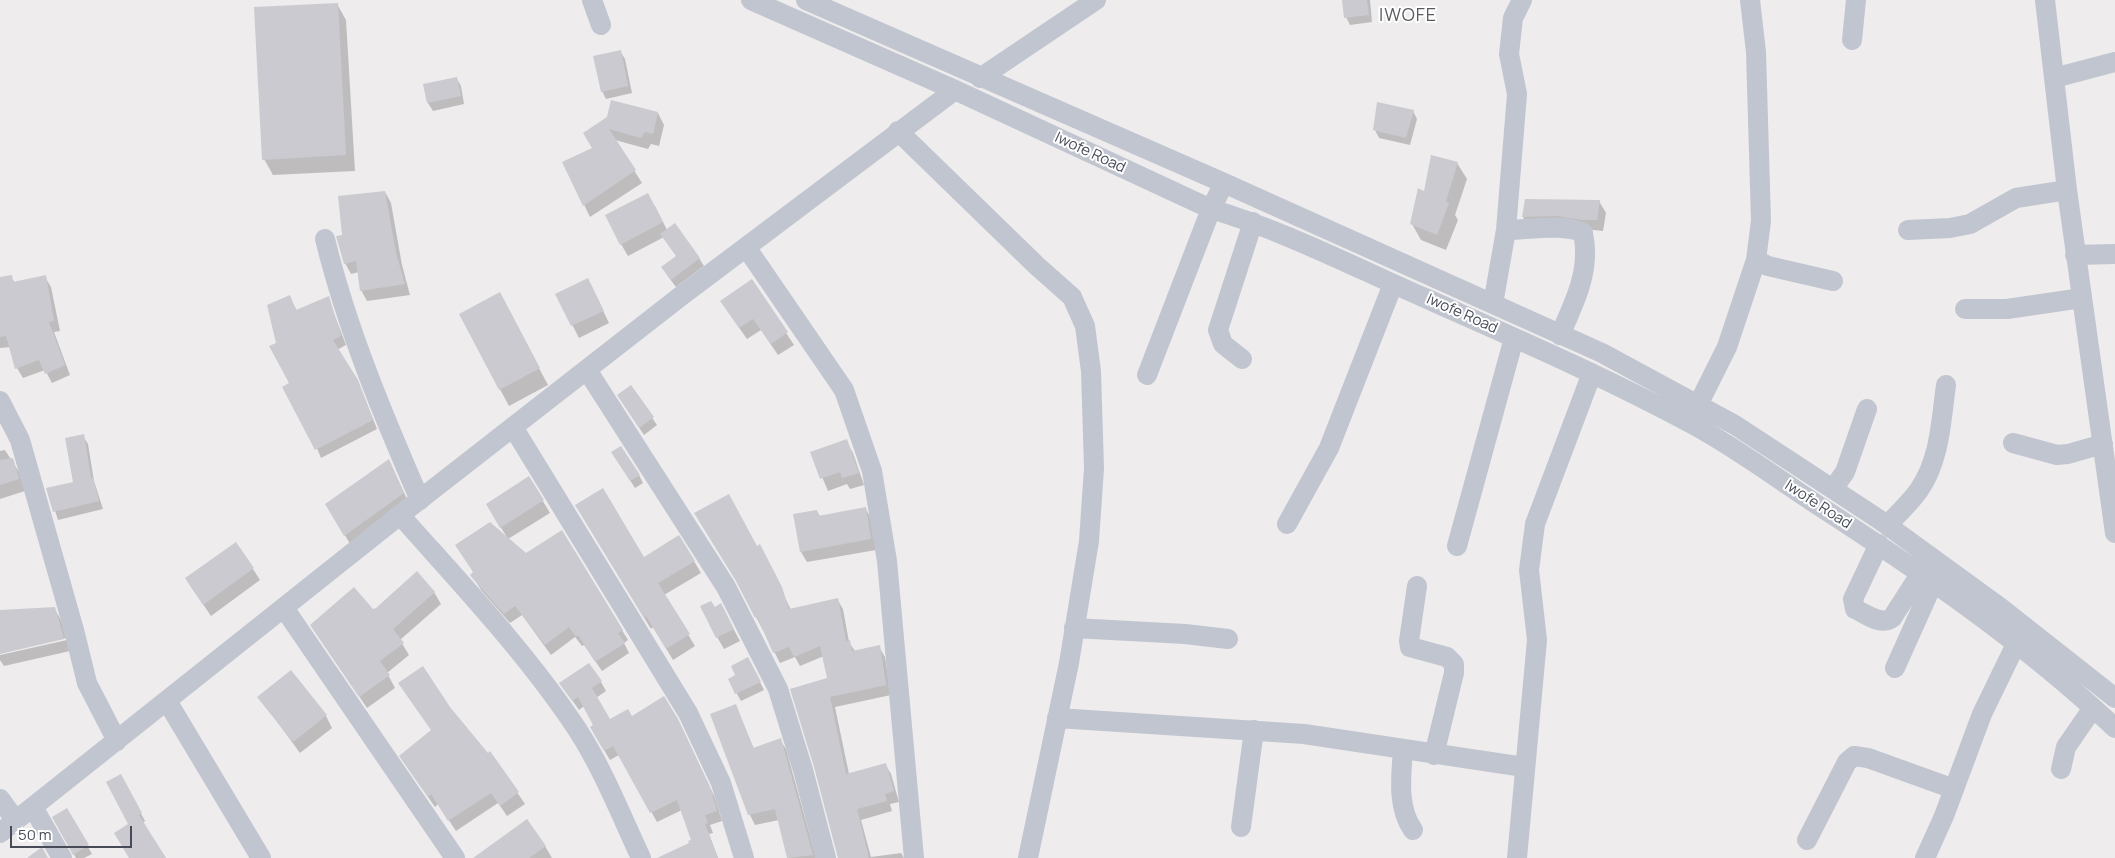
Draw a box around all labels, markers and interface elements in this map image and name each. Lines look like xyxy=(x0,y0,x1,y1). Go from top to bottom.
district label: IWOFE xyxy=(1378,5,1438,27)
street label: Iwofe Road xyxy=(1052,129,1128,177)
street label: Iwofe Road xyxy=(1424,290,1500,338)
street label: Iwofe Road xyxy=(1781,477,1855,533)
scale bar xyxy=(12,816,135,848)
text: 50 m xyxy=(18,824,52,845)

